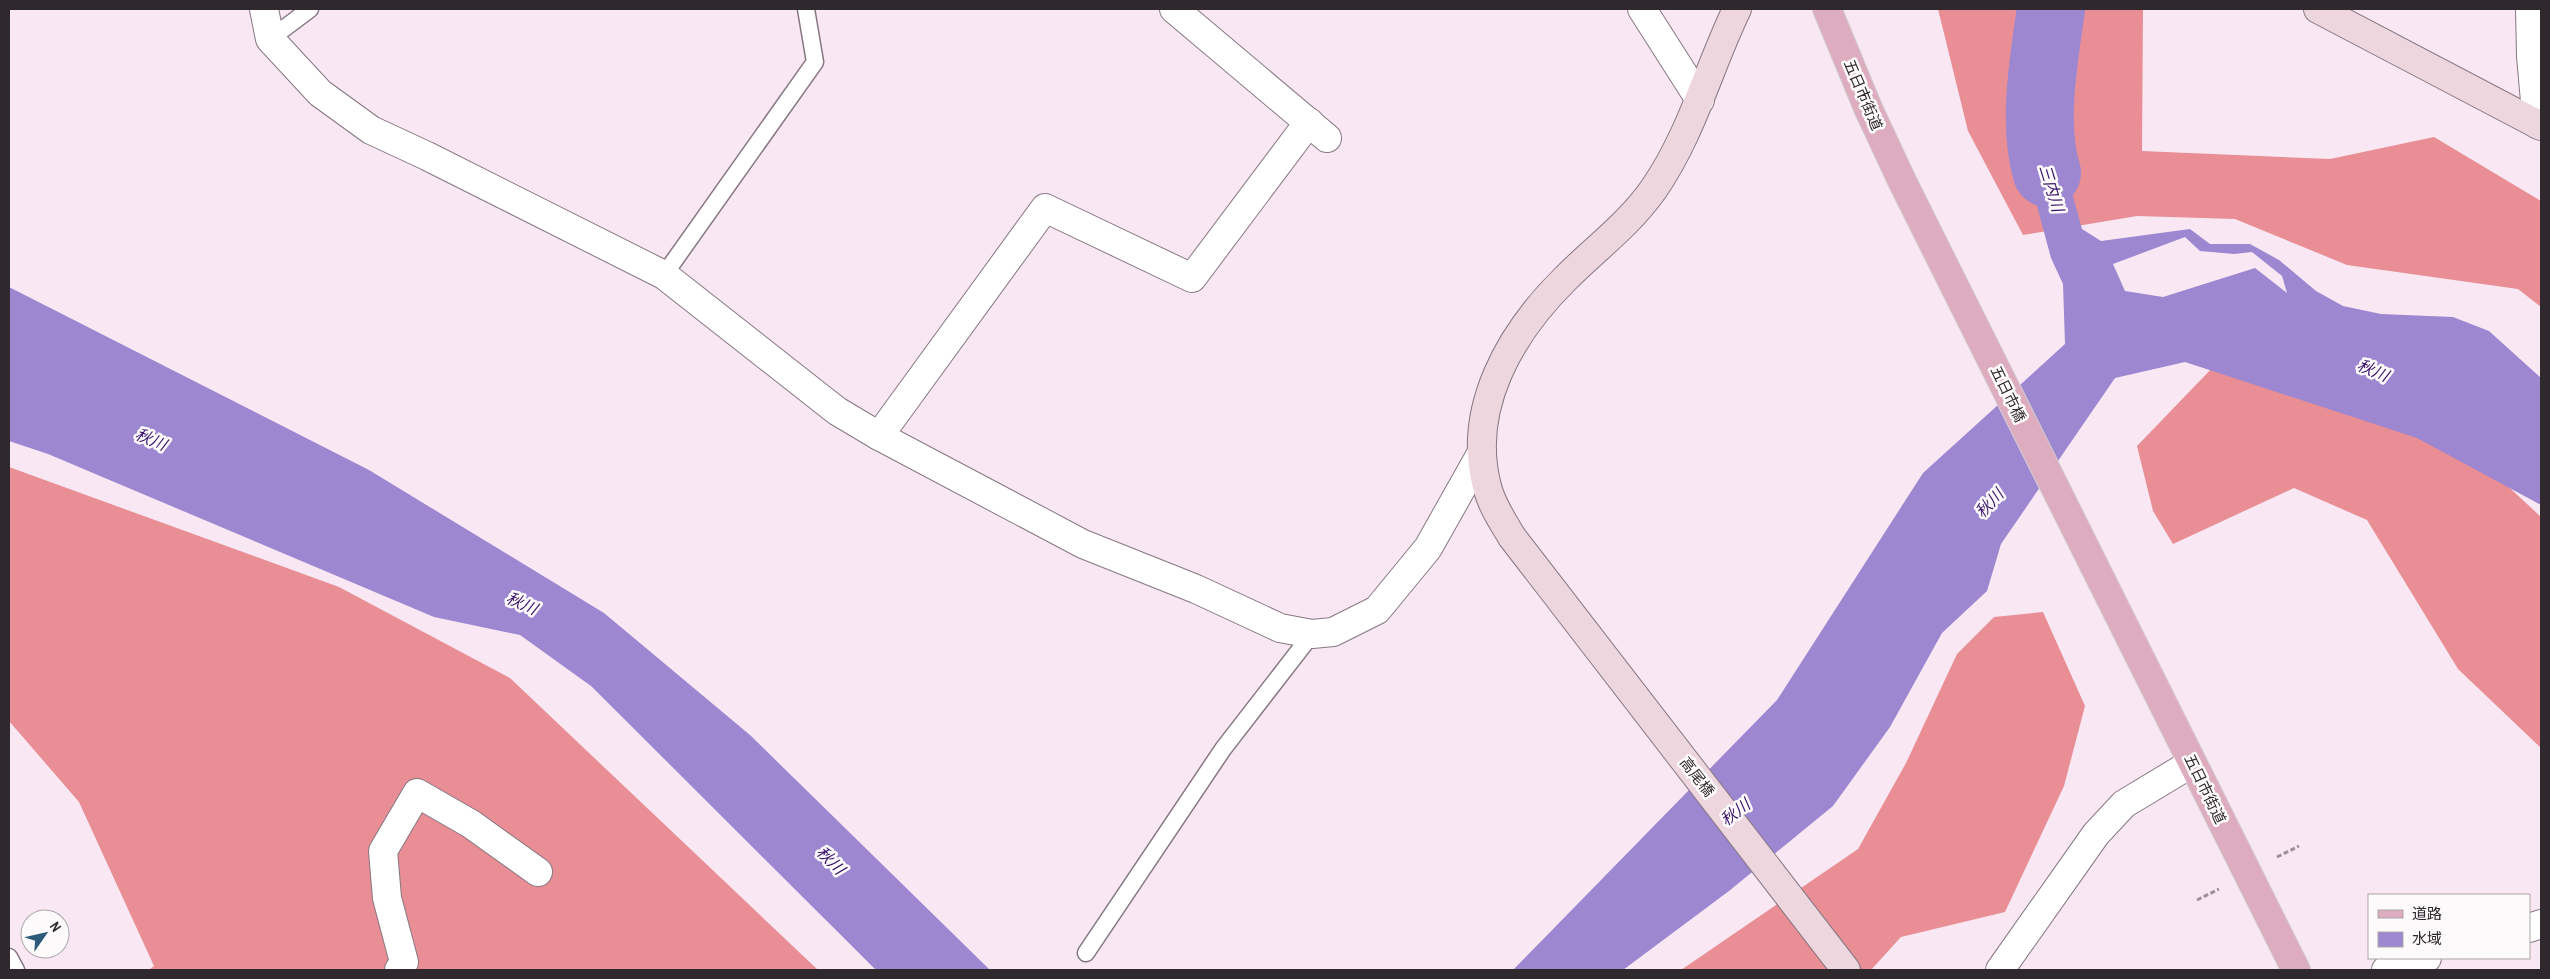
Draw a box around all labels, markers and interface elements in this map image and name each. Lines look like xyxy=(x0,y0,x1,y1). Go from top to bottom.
street label: 五日市街道 xyxy=(1839,56,1888,133)
water label: 三内川 xyxy=(2034,162,2070,216)
water label: 秋川 xyxy=(2354,354,2394,387)
street label: 五日市橋 xyxy=(1986,362,2031,425)
water label: 秋川 xyxy=(132,423,172,456)
water label: 秋川 xyxy=(1970,482,2009,522)
water label: 秋川 xyxy=(503,586,543,620)
street label: 五日市街道 xyxy=(2180,750,2231,827)
street label: 高尾橋 xyxy=(1675,752,1720,801)
water label: 秋川 xyxy=(1716,792,1756,831)
water label: 秋川 xyxy=(812,841,852,881)
legend xyxy=(2368,894,2530,959)
text: 道路 xyxy=(2412,903,2442,924)
north arrow xyxy=(20,909,70,959)
text: N xyxy=(46,918,66,935)
text: 水域 xyxy=(2412,928,2442,949)

